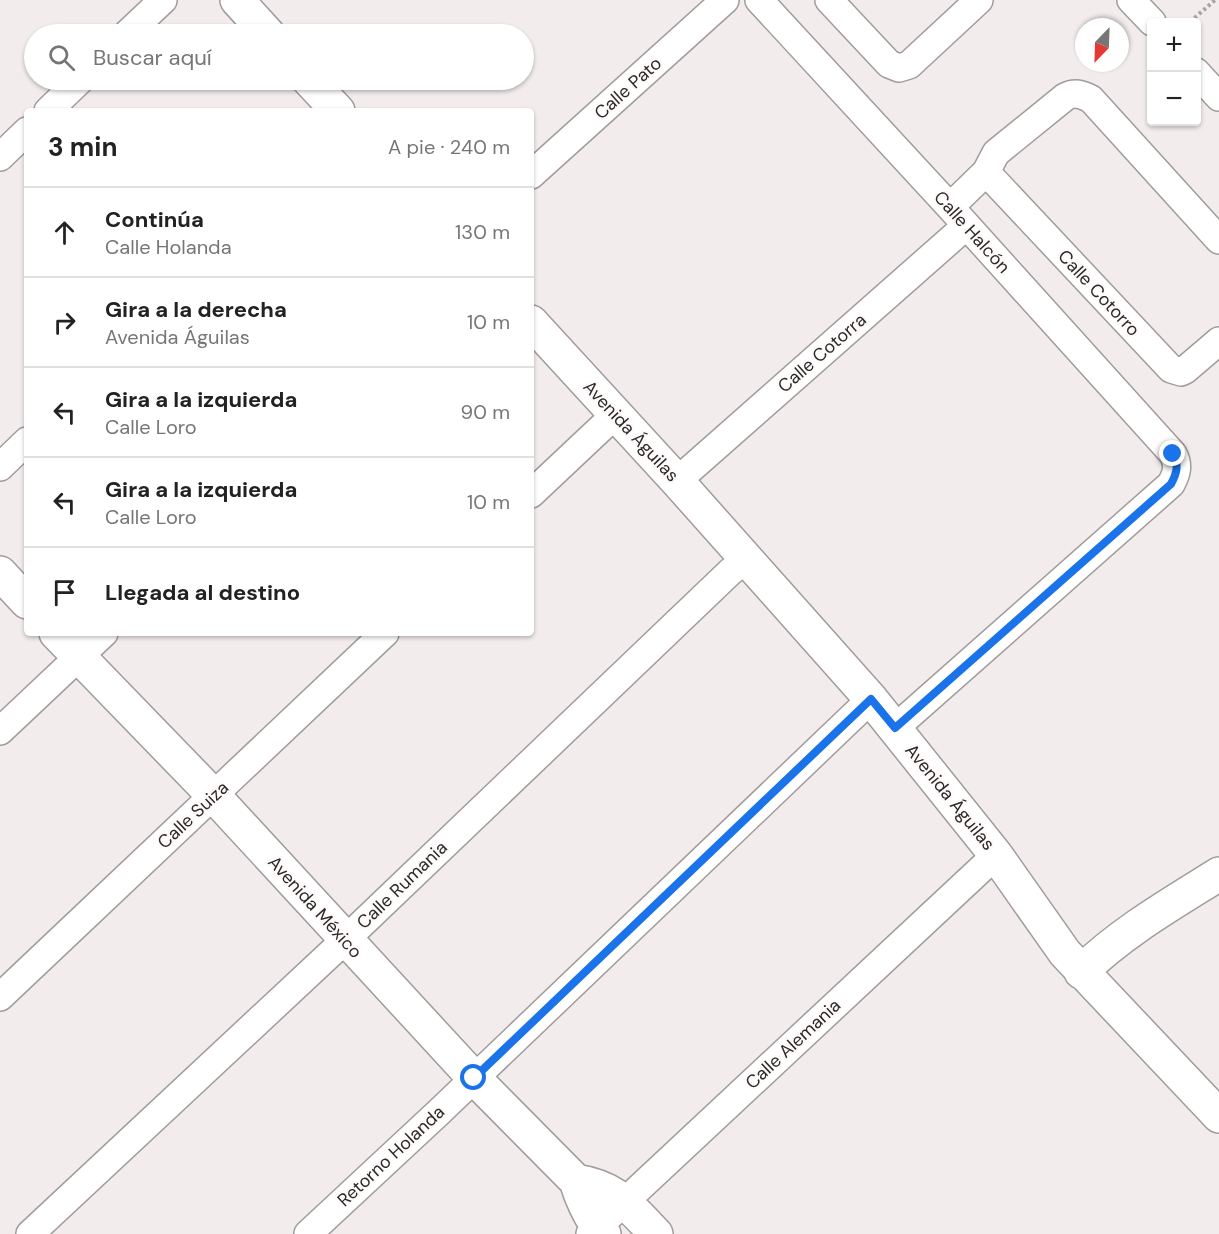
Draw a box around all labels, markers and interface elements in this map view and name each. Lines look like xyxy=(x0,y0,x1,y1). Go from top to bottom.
north arrow xyxy=(1075,18,1129,72)
map controls xyxy=(1147,18,1201,126)
button: + xyxy=(1147,18,1201,72)
search box xyxy=(24,24,534,90)
icon: search xyxy=(45,41,78,74)
text: Buscar aquí xyxy=(93,43,212,72)
street label: Calle Pato xyxy=(589,51,667,125)
button: − xyxy=(1147,72,1201,126)
text: 3 min xyxy=(48,130,117,164)
text: A pie · 240 m xyxy=(388,134,510,160)
street label: Calle Halcón xyxy=(929,186,1015,278)
text: Continúa xyxy=(105,205,204,234)
icon: ahead xyxy=(48,216,81,249)
text: 130 m xyxy=(455,219,510,245)
text: Calle Holanda xyxy=(105,234,232,260)
street label: Calle Cotorro xyxy=(1053,245,1145,341)
text: Gira a la derecha xyxy=(105,295,287,324)
icon: right xyxy=(48,306,81,339)
street label: Calle Cotorra xyxy=(773,308,871,398)
text: 10 m xyxy=(467,309,510,335)
text: Avenida Águilas xyxy=(105,324,250,350)
street label: Avenida Águilas xyxy=(578,375,684,487)
text: Gira a la izquierda xyxy=(105,385,297,414)
icon: left xyxy=(48,396,81,429)
text: 90 m xyxy=(461,399,510,425)
text: Calle Loro xyxy=(105,414,197,440)
route end xyxy=(1159,440,1185,466)
text: Gira a la izquierda xyxy=(105,475,297,504)
icon: left xyxy=(48,486,81,519)
text: 10 m xyxy=(467,489,510,515)
text: Calle Loro xyxy=(105,504,197,530)
icon: arrive xyxy=(48,576,81,609)
text: Llegada al destino xyxy=(105,578,300,607)
street label: Avenida Águilas xyxy=(900,739,1000,855)
street label: Calle Suiza xyxy=(152,776,234,854)
street label: Calle Rumania xyxy=(352,836,452,934)
street label: Avenida México xyxy=(263,851,367,963)
street label: Calle Alemania xyxy=(740,994,846,1094)
route start xyxy=(460,1064,486,1090)
street label: Retorno Holanda xyxy=(332,1100,450,1212)

